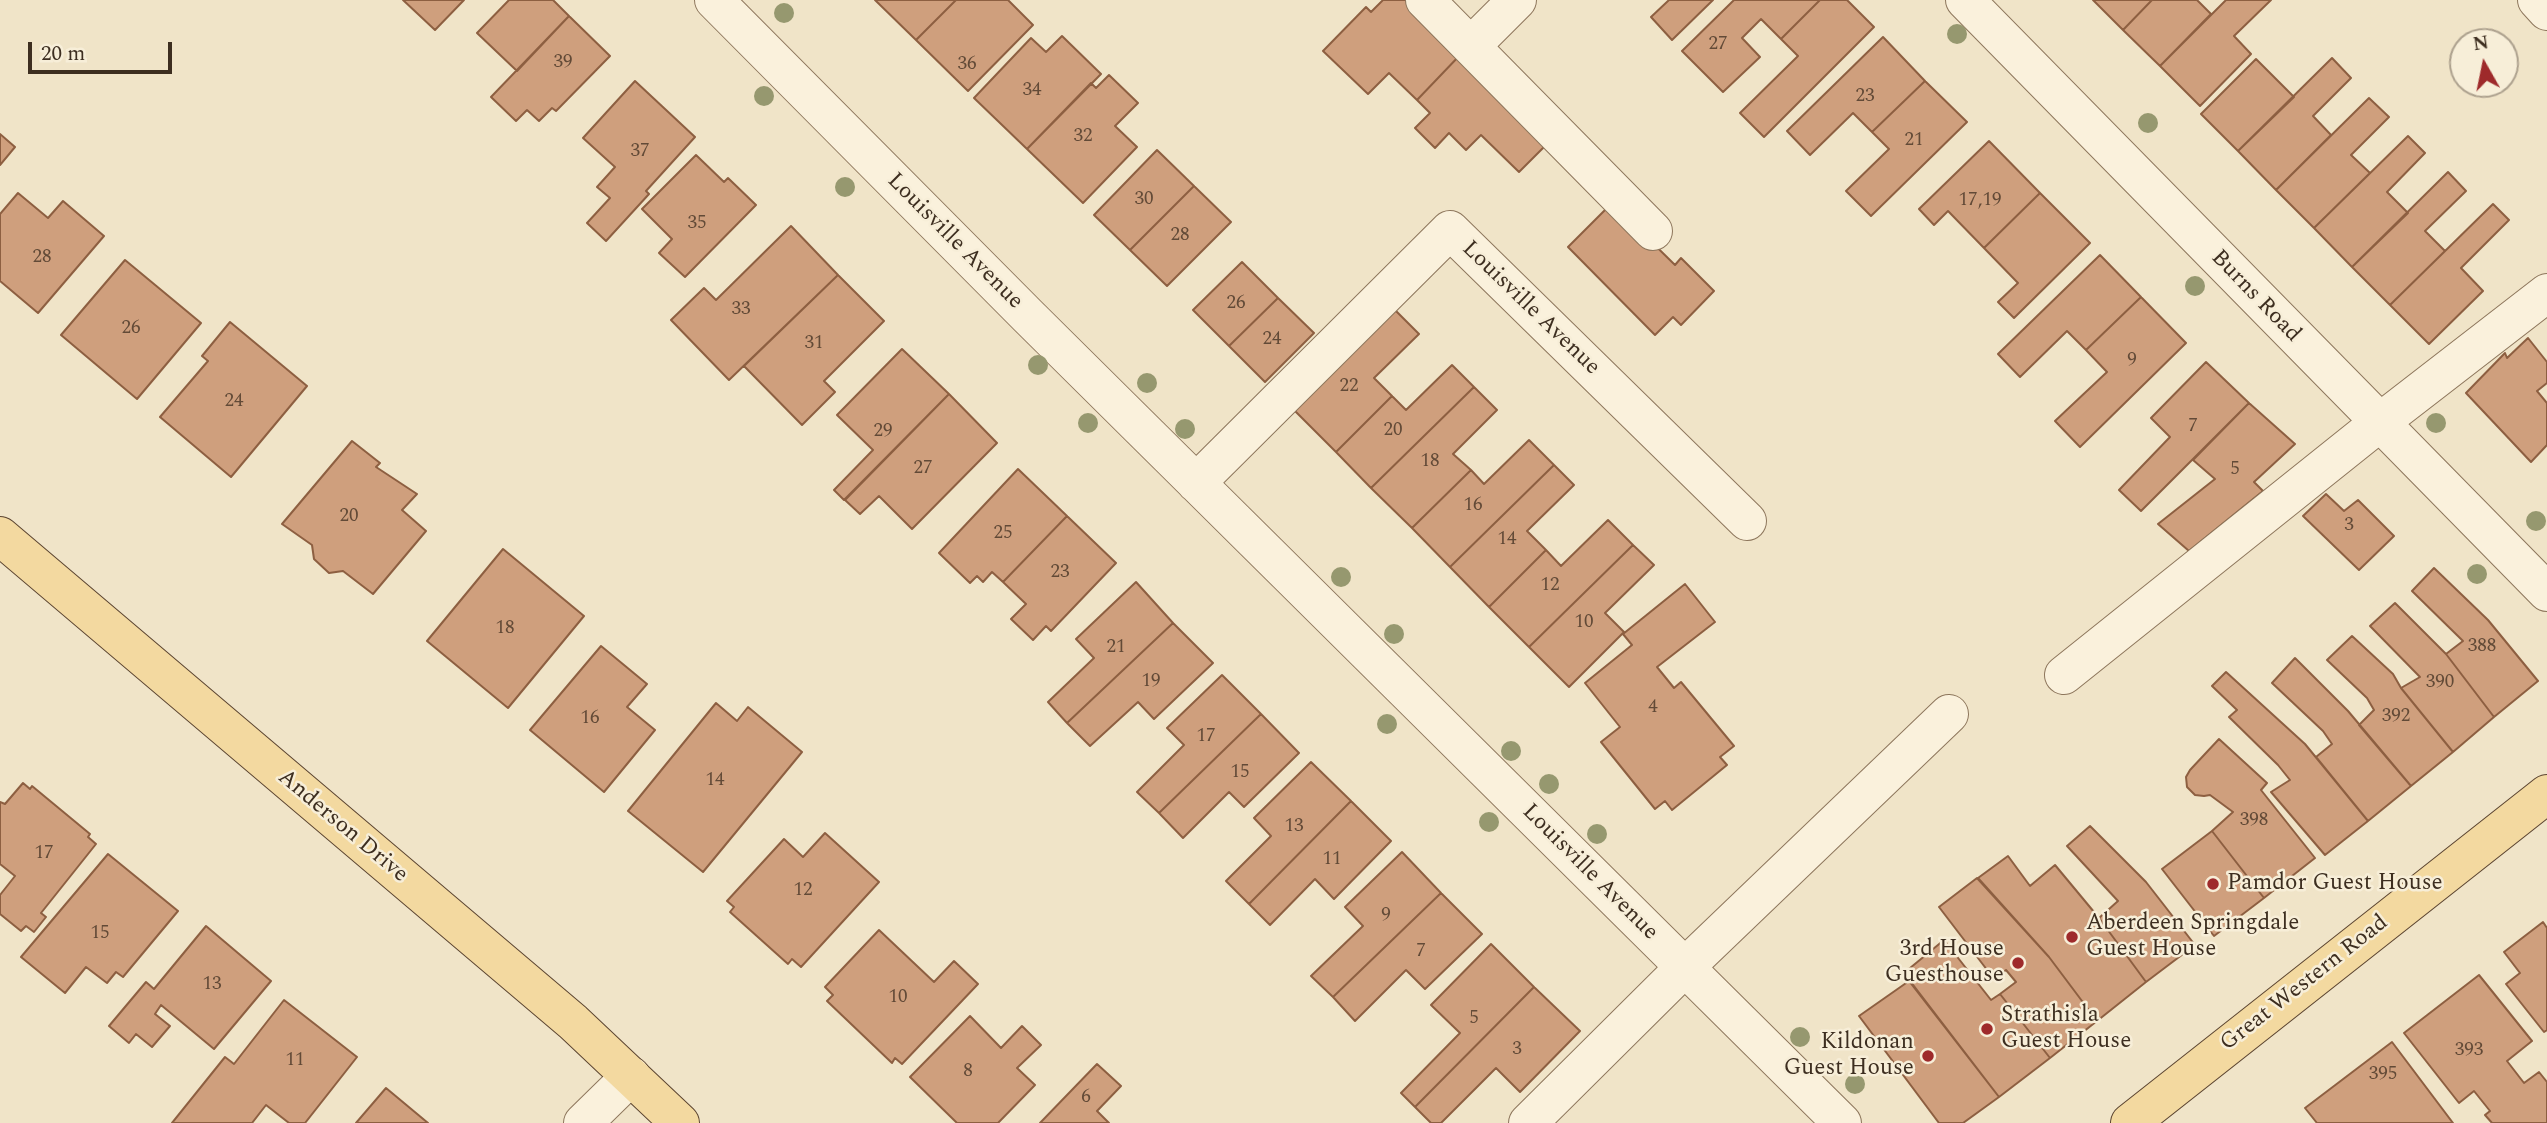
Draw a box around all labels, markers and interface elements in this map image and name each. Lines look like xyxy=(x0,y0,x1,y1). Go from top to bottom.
scale bar xyxy=(32,28,175,72)
north arrow xyxy=(2449,28,2519,98)
text: N xyxy=(2471,28,2491,59)
house number: 27 xyxy=(1709,34,1727,56)
text: 20 m xyxy=(41,38,85,70)
house number: 39 xyxy=(554,52,572,74)
house number: 36 xyxy=(958,54,976,76)
house number: 34 xyxy=(1023,80,1041,102)
house number: 23 xyxy=(1856,86,1874,108)
house number: 32 xyxy=(1074,126,1092,148)
house number: 21 xyxy=(1905,130,1923,152)
house number: 37 xyxy=(631,141,649,163)
street label: Louisville Avenue xyxy=(880,168,1028,316)
house number: 30 xyxy=(1135,189,1153,211)
house number: 17,19 xyxy=(1959,190,2001,212)
house number: 35 xyxy=(688,213,706,235)
house number: 28 xyxy=(1171,225,1189,247)
street label: Louisville Avenue xyxy=(1455,236,1605,382)
street label: Burns Road xyxy=(2204,245,2306,349)
house number: 28 xyxy=(33,247,51,269)
house number: 26 xyxy=(1227,293,1245,315)
house number: 33 xyxy=(732,299,750,321)
house number: 26 xyxy=(122,318,140,340)
house number: 24 xyxy=(1263,329,1281,351)
house number: 31 xyxy=(805,333,823,355)
house number: 9 xyxy=(2127,350,2137,372)
house number: 22 xyxy=(1340,376,1358,398)
house number: 24 xyxy=(225,391,243,413)
house number: 7 xyxy=(2188,416,2198,438)
house number: 20 xyxy=(1384,420,1402,442)
house number: 29 xyxy=(874,421,892,443)
house number: 18 xyxy=(1421,451,1439,473)
house number: 27 xyxy=(914,458,932,480)
house number: 5 xyxy=(2230,459,2240,481)
house number: 16 xyxy=(1464,495,1482,517)
house number: 20 xyxy=(340,506,358,528)
house number: 3 xyxy=(2344,515,2354,537)
house number: 25 xyxy=(994,523,1012,545)
house number: 14 xyxy=(1498,529,1516,551)
house number: 23 xyxy=(1051,562,1069,584)
house number: 12 xyxy=(1541,575,1559,597)
house number: 10 xyxy=(1575,612,1593,634)
house number: 18 xyxy=(496,618,514,640)
house number: 388 xyxy=(2468,636,2496,658)
house number: 21 xyxy=(1107,637,1125,659)
house number: 19 xyxy=(1142,671,1160,693)
house number: 390 xyxy=(2426,672,2454,694)
house number: 4 xyxy=(1648,697,1658,719)
house number: 392 xyxy=(2382,706,2410,728)
house number: 16 xyxy=(581,708,599,730)
house number: 17 xyxy=(1197,726,1215,748)
house number: 15 xyxy=(1231,762,1249,784)
street label: Anderson Drive xyxy=(271,764,413,890)
house number: 14 xyxy=(706,770,724,792)
street label: Louisville Avenue xyxy=(1515,799,1663,947)
house number: 398 xyxy=(2240,810,2268,832)
house number: 13 xyxy=(1285,816,1303,838)
house number: 17 xyxy=(35,843,53,865)
house number: 11 xyxy=(1323,849,1341,871)
place label: Pamdor Guest House xyxy=(2227,870,2443,898)
marker: Pamdor Guest House xyxy=(2205,876,2221,892)
house number: 12 xyxy=(794,880,812,902)
house number: 9 xyxy=(1381,905,1391,927)
place label: Aberdeen Springdale Guest House xyxy=(2086,910,2299,964)
street label: Great Western Road xyxy=(2216,910,2394,1058)
house number: 15 xyxy=(91,923,109,945)
marker: Aberdeen Springdale Guest House xyxy=(2064,929,2080,945)
place label: 3rd House Guesthouse xyxy=(1885,936,2004,990)
house number: 7 xyxy=(1416,941,1426,963)
marker: 3rd House Guesthouse xyxy=(2010,955,2026,971)
house number: 13 xyxy=(203,974,221,996)
house number: 10 xyxy=(889,987,907,1009)
place label: Strathisla Guest House xyxy=(2001,1002,2131,1056)
house number: 5 xyxy=(1469,1008,1479,1030)
marker: Strathisla Guest House xyxy=(1979,1021,1995,1037)
place label: Kildonan Guest House xyxy=(1784,1029,1914,1083)
house number: 3 xyxy=(1512,1039,1522,1061)
house number: 393 xyxy=(2455,1040,2483,1062)
marker: Kildonan Guest House xyxy=(1920,1048,1936,1064)
house number: 11 xyxy=(286,1050,304,1072)
house number: 8 xyxy=(963,1061,973,1083)
house number: 395 xyxy=(2369,1064,2397,1086)
house number: 6 xyxy=(1081,1087,1091,1109)

